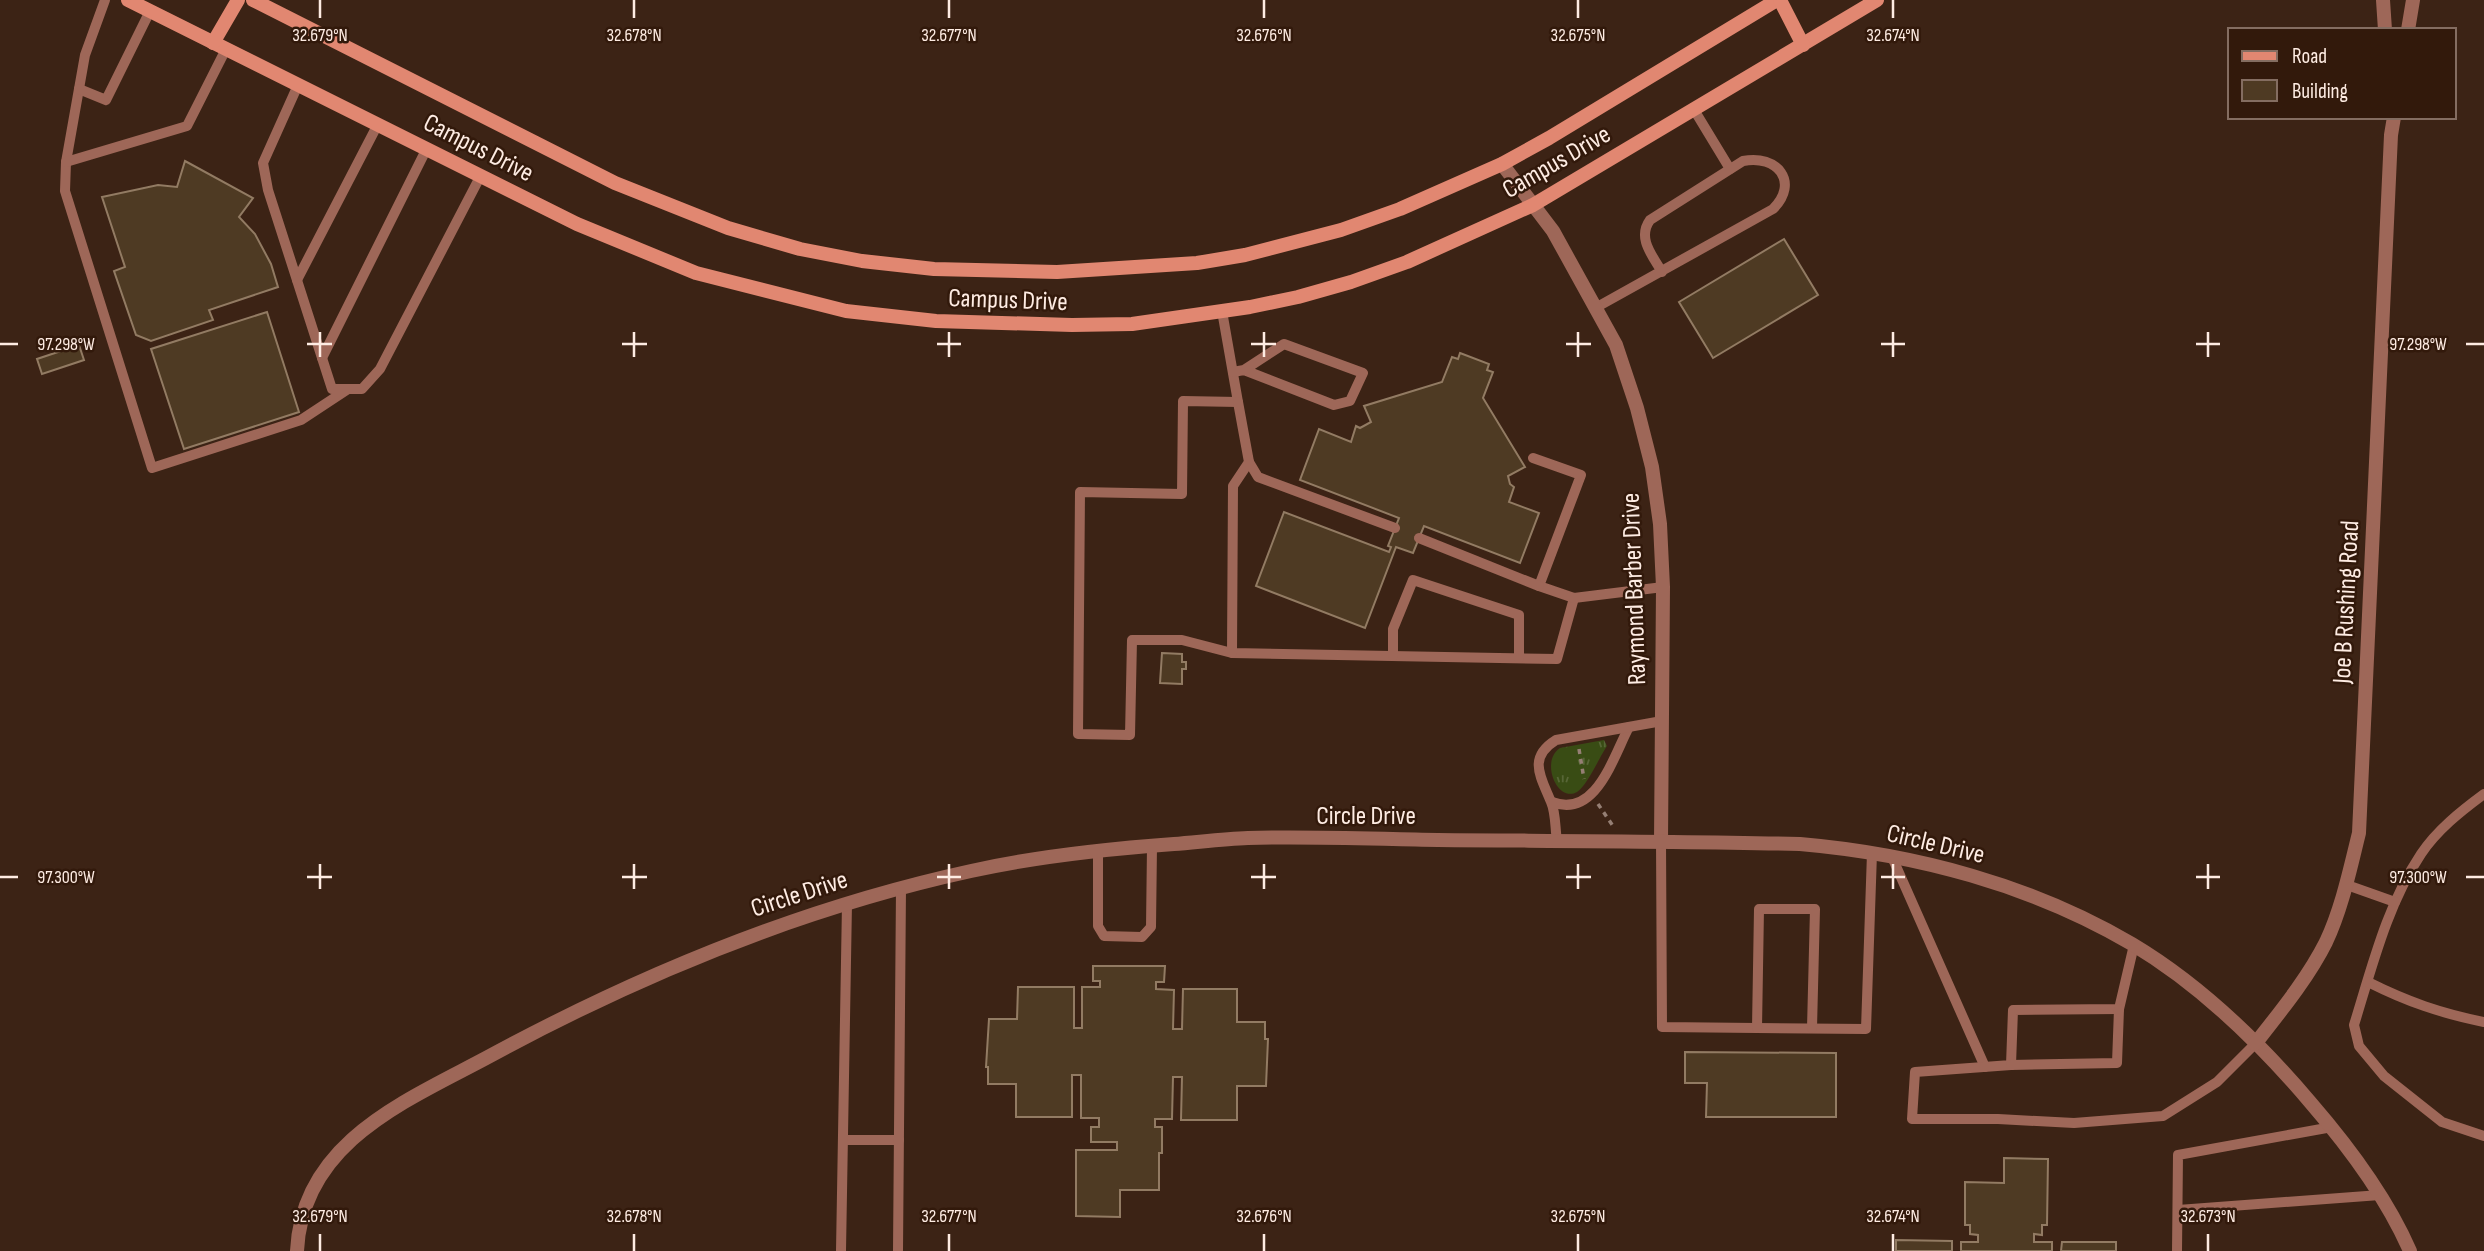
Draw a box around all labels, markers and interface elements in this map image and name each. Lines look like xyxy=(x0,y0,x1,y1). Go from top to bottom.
text: 32.679°N xyxy=(292,25,348,46)
text: 32.678°N xyxy=(606,25,662,46)
text: 32.677°N xyxy=(921,25,977,46)
text: 32.676°N xyxy=(1236,25,1292,46)
text: 32.675°N xyxy=(1551,25,1605,46)
text: 32.674°N xyxy=(1866,25,1920,46)
legend xyxy=(2228,28,2456,119)
text: Road xyxy=(2292,44,2327,69)
text: Building xyxy=(2292,79,2348,104)
street label: Campus Drive xyxy=(418,107,539,189)
street label: Campus Drive xyxy=(1497,119,1616,206)
street label: Campus Drive xyxy=(948,283,1068,318)
text: 97.298°W xyxy=(37,334,95,355)
text: 97.298°W xyxy=(2389,334,2447,355)
street label: Raymond Barber Drive xyxy=(1616,492,1653,686)
street label: Joe B Rushing Road xyxy=(2327,520,2366,686)
street label: Circle Drive xyxy=(1316,801,1416,832)
street label: Circle Drive xyxy=(1884,818,1988,871)
street label: Circle Drive xyxy=(747,864,852,925)
text: 97.300°W xyxy=(37,867,95,888)
text: 97.300°W xyxy=(2389,867,2447,888)
text: 32.679°N xyxy=(292,1206,348,1227)
text: 32.678°N xyxy=(606,1206,662,1227)
text: 32.677°N xyxy=(921,1206,977,1227)
text: 32.676°N xyxy=(1236,1206,1292,1227)
text: 32.675°N xyxy=(1551,1206,1605,1227)
text: 32.674°N xyxy=(1866,1206,1920,1227)
text: 32.673°N xyxy=(2180,1206,2236,1227)

